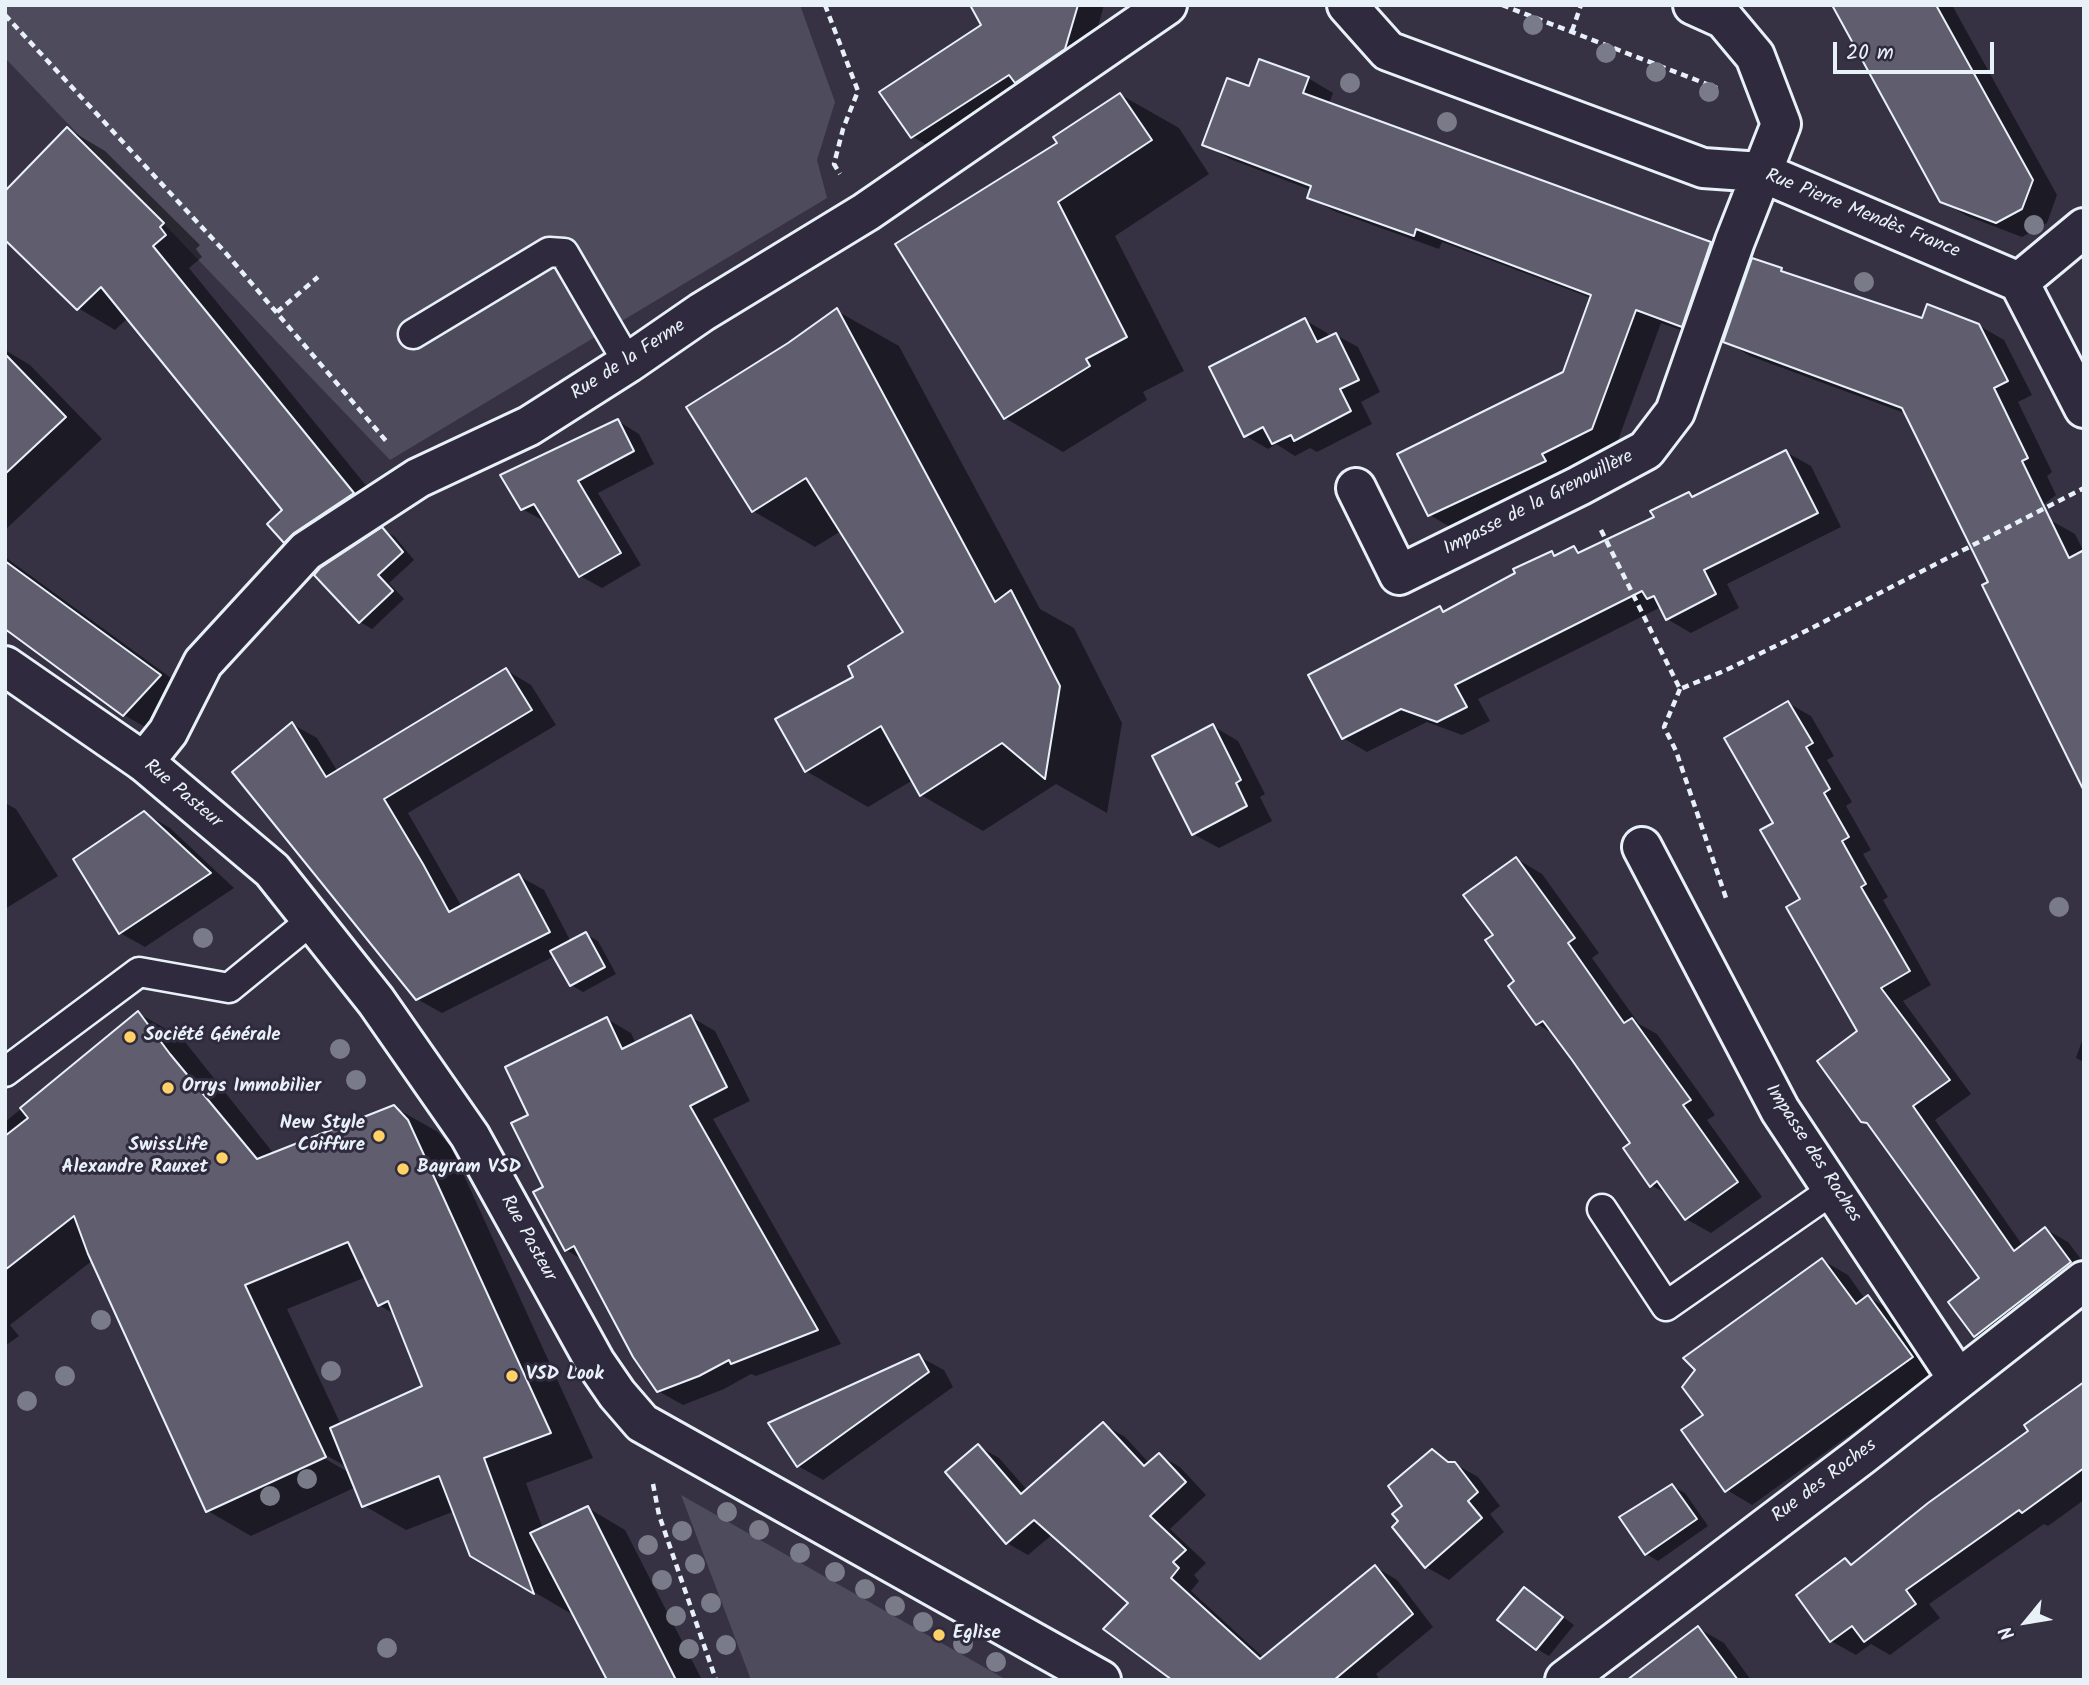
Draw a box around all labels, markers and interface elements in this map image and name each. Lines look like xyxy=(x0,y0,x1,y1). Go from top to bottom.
scale bar xyxy=(1837,28,1998,72)
text: 20 m xyxy=(1846,37,1894,70)
street label: Rue Pierre Mendès France xyxy=(1761,165,1963,265)
street label: Rue de la Ferme xyxy=(568,316,690,406)
street label: Impasse de la Grenouillère xyxy=(1440,446,1638,562)
street label: Rue Pasteur xyxy=(138,756,226,834)
place label: Société Générale xyxy=(144,1026,281,1048)
marker: Société Générale xyxy=(122,1029,138,1045)
place label: Orrys Immobilier xyxy=(182,1077,321,1099)
marker: Orrys Immobilier xyxy=(160,1080,176,1096)
street label: Impasse des Roches xyxy=(1759,1081,1865,1227)
place label: New Style Coiffure xyxy=(280,1114,365,1158)
marker: New Style Coiffure xyxy=(371,1128,387,1144)
place label: SwissLife Alexandre Rauxet xyxy=(62,1136,208,1180)
marker: SwissLife Alexandre Rauxet xyxy=(214,1150,230,1166)
place label: Bayram VSD xyxy=(417,1158,521,1180)
marker: Bayram VSD xyxy=(395,1161,411,1177)
street label: Rue Pasteur xyxy=(494,1192,560,1286)
place label: VSD Look xyxy=(526,1365,604,1387)
marker: VSD Look xyxy=(504,1368,520,1384)
street label: Rue des Roches xyxy=(1768,1435,1882,1529)
north arrow xyxy=(1991,1587,2061,1657)
text: N xyxy=(1992,1620,2024,1645)
place label: Eglise xyxy=(953,1624,1001,1646)
marker: Eglise xyxy=(931,1627,947,1643)

